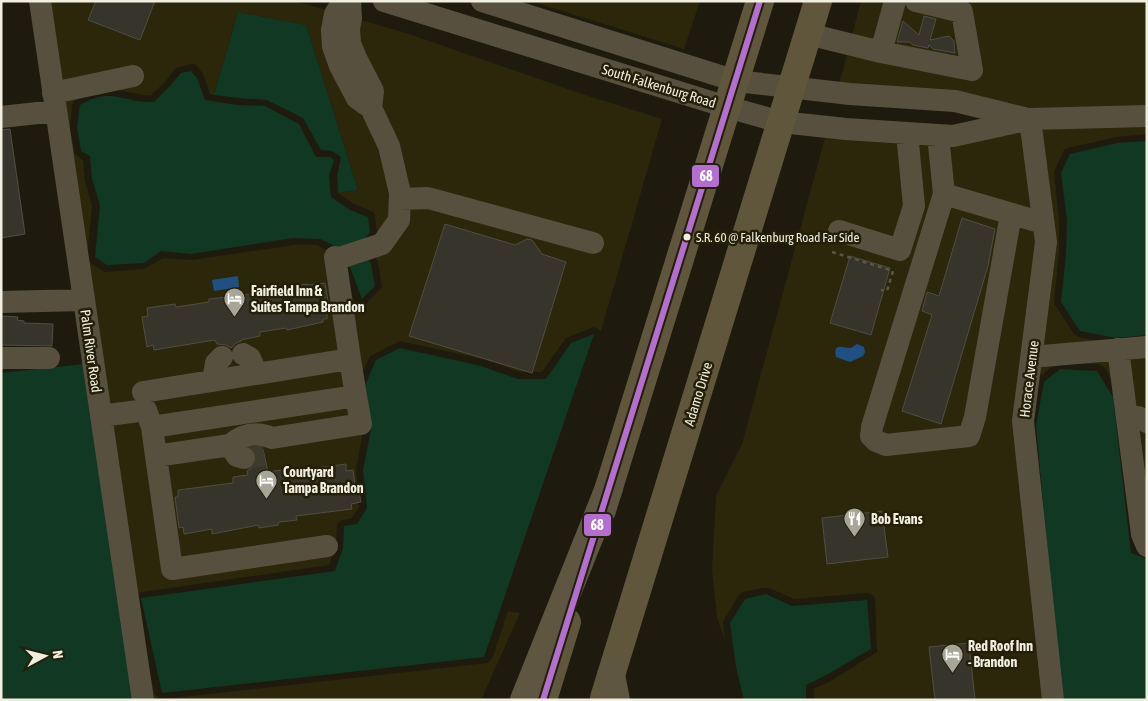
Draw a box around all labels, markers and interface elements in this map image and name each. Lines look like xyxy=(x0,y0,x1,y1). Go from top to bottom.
street label: South Falkenburg Road xyxy=(600,61,718,111)
line badge: 68 xyxy=(691,164,720,188)
text: 68 xyxy=(699,168,713,184)
place label: S.R. 60 @ Falkenburg Road Far Side xyxy=(696,230,860,245)
marker: S.R. 60 @ Falkenburg Road Far Side xyxy=(682,232,692,242)
place label: Fairfield Inn & Suites Tampa Brandon xyxy=(251,283,365,315)
hotel icon: Fairfield Inn & Suites Tampa Brandon xyxy=(223,287,247,318)
street label: Palm River Road xyxy=(77,308,105,394)
street label: Horace Avenue xyxy=(1016,340,1042,418)
street label: Adamo Drive xyxy=(681,360,715,428)
place label: Courtyard Tampa Brandon xyxy=(283,464,364,496)
hotel icon: Courtyard Tampa Brandon xyxy=(255,468,279,499)
restaurant icon: Bob Evans xyxy=(843,507,867,538)
place label: Bob Evans xyxy=(871,511,923,527)
line badge: 68 xyxy=(583,513,612,537)
text: 68 xyxy=(590,517,604,533)
north arrow xyxy=(20,631,70,681)
place label: Red Roof Inn - Brandon xyxy=(968,638,1033,670)
hotel icon: Red Roof Inn - Brandon xyxy=(940,642,964,673)
text: N xyxy=(49,649,66,659)

